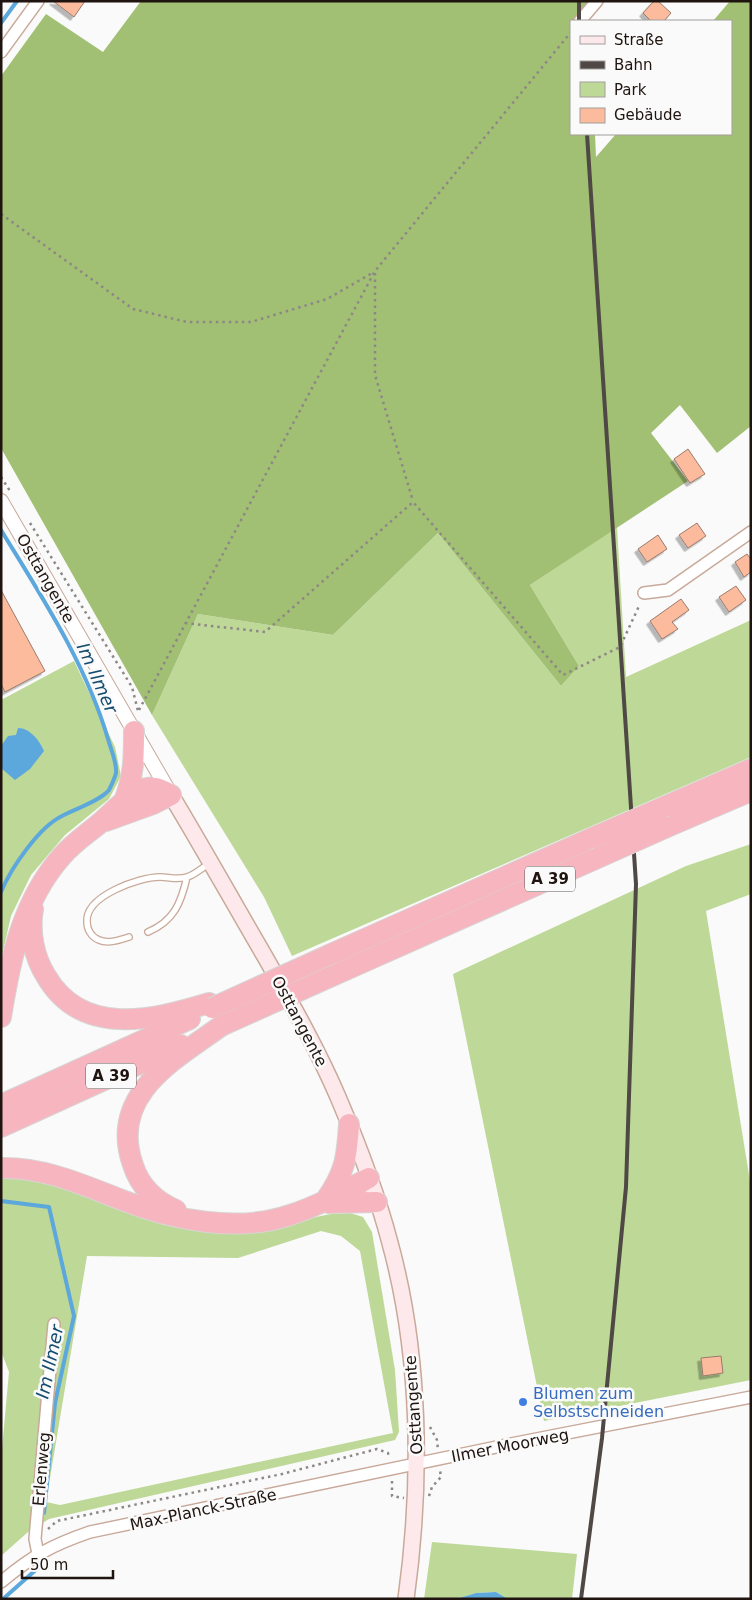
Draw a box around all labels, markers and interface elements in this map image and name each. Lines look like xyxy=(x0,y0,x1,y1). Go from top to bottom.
legend xyxy=(570,20,732,135)
text: Straße xyxy=(614,31,663,49)
text: Bahn xyxy=(614,56,653,74)
text: Park xyxy=(614,81,647,99)
text: Gebäude xyxy=(614,106,682,124)
street label: Osttangente xyxy=(12,530,79,626)
water label: Im Ilmer xyxy=(73,639,123,718)
road number: A 39 xyxy=(525,866,575,892)
street label: Osttangente xyxy=(268,973,331,1070)
road number: A 39 xyxy=(86,1064,136,1088)
water label: Im Ilmer xyxy=(31,1322,68,1401)
street label: Osttangente xyxy=(401,1355,426,1455)
place label: Blumen zum Selbstschneiden xyxy=(533,1384,664,1421)
marker: Blumen zum Selbstschneiden xyxy=(517,1396,529,1408)
street label: Ilmer Moorweg xyxy=(450,1425,570,1466)
street label: Erlenweg xyxy=(29,1431,54,1507)
street label: Max-Planck-Straße xyxy=(128,1485,278,1534)
scale bar xyxy=(22,1548,114,1580)
text: 50 m xyxy=(30,1556,68,1574)

